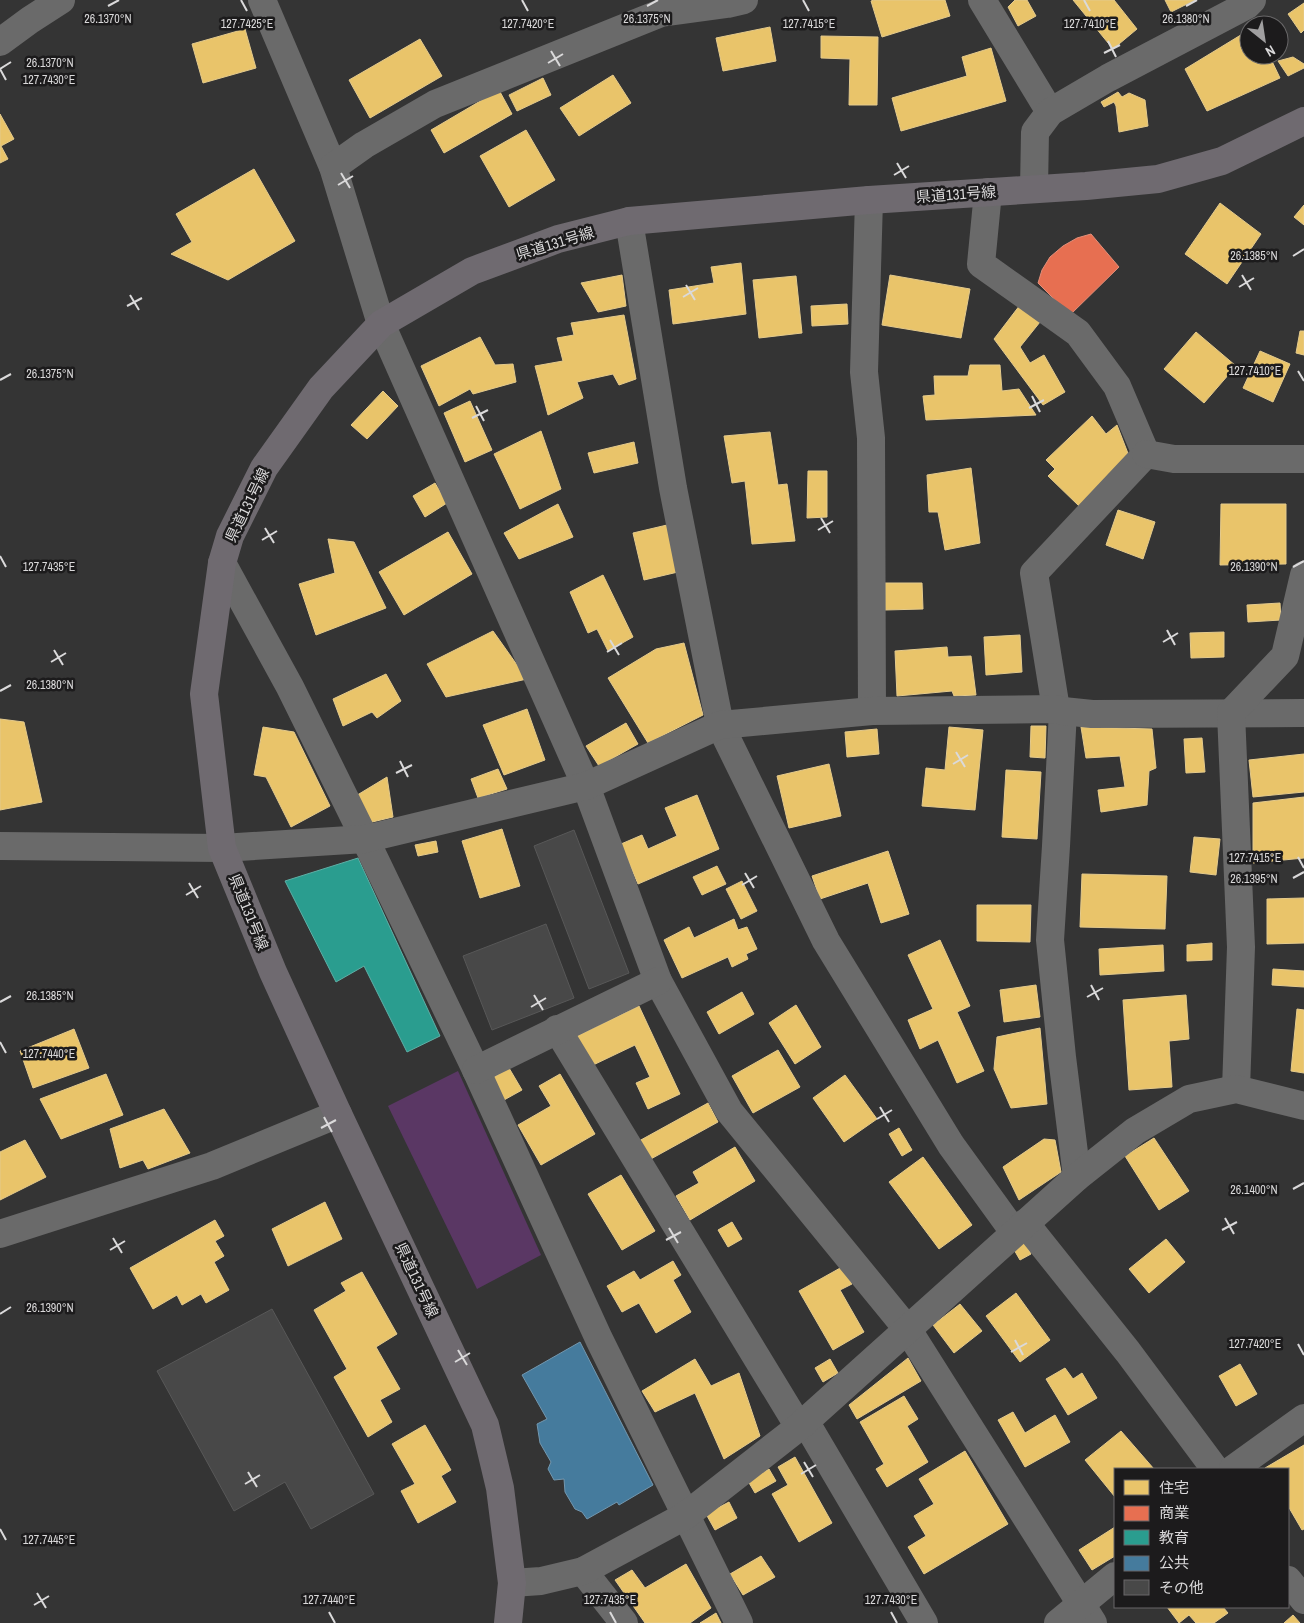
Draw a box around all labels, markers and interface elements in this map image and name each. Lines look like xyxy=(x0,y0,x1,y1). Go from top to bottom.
text: 26.1370°N xyxy=(84,11,132,27)
text: 26.1375°N xyxy=(623,11,671,27)
text: 26.1380°N xyxy=(1162,11,1210,27)
north arrow xyxy=(1239,15,1289,65)
text: 127.7425°E xyxy=(221,16,273,32)
text: 127.7420°E xyxy=(502,16,554,32)
text: 127.7415°E xyxy=(783,16,835,32)
text: 127.7410°E xyxy=(1064,16,1116,32)
text: N xyxy=(1262,41,1279,61)
text: 26.1370°N xyxy=(26,55,74,71)
text: 127.7430°E xyxy=(23,72,75,88)
street label: 県道131号線 xyxy=(915,181,997,207)
street label: 県道131号線 xyxy=(513,221,597,265)
text: 26.1385°N xyxy=(1230,248,1278,264)
text: 127.7410°E xyxy=(1229,363,1281,379)
text: 26.1375°N xyxy=(26,366,74,382)
street label: 県道131号線 xyxy=(220,464,274,546)
text: 127.7435°E xyxy=(23,559,75,575)
text: 26.1390°N xyxy=(1230,559,1278,575)
text: 26.1380°N xyxy=(26,677,74,693)
text: 127.7415°E xyxy=(1229,850,1281,866)
street label: 県道131号線 xyxy=(224,871,274,953)
text: 26.1395°N xyxy=(1230,871,1278,887)
text: 26.1385°N xyxy=(26,988,74,1004)
text: 127.7440°E xyxy=(23,1046,75,1062)
text: 26.1400°N xyxy=(1230,1182,1278,1198)
street label: 県道131号線 xyxy=(390,1239,444,1321)
text: 26.1390°N xyxy=(26,1300,74,1316)
text: 127.7420°E xyxy=(1229,1336,1281,1352)
legend xyxy=(1114,1468,1289,1608)
text: 住宅 xyxy=(1159,1477,1189,1498)
text: 商業 xyxy=(1159,1502,1189,1523)
text: 教育 xyxy=(1159,1527,1189,1548)
text: 127.7445°E xyxy=(23,1532,75,1548)
text: 公共 xyxy=(1159,1552,1189,1573)
text: その他 xyxy=(1159,1577,1204,1598)
text: 127.7440°E xyxy=(303,1592,355,1608)
text: 127.7435°E xyxy=(584,1592,636,1608)
text: 127.7430°E xyxy=(865,1592,917,1608)

